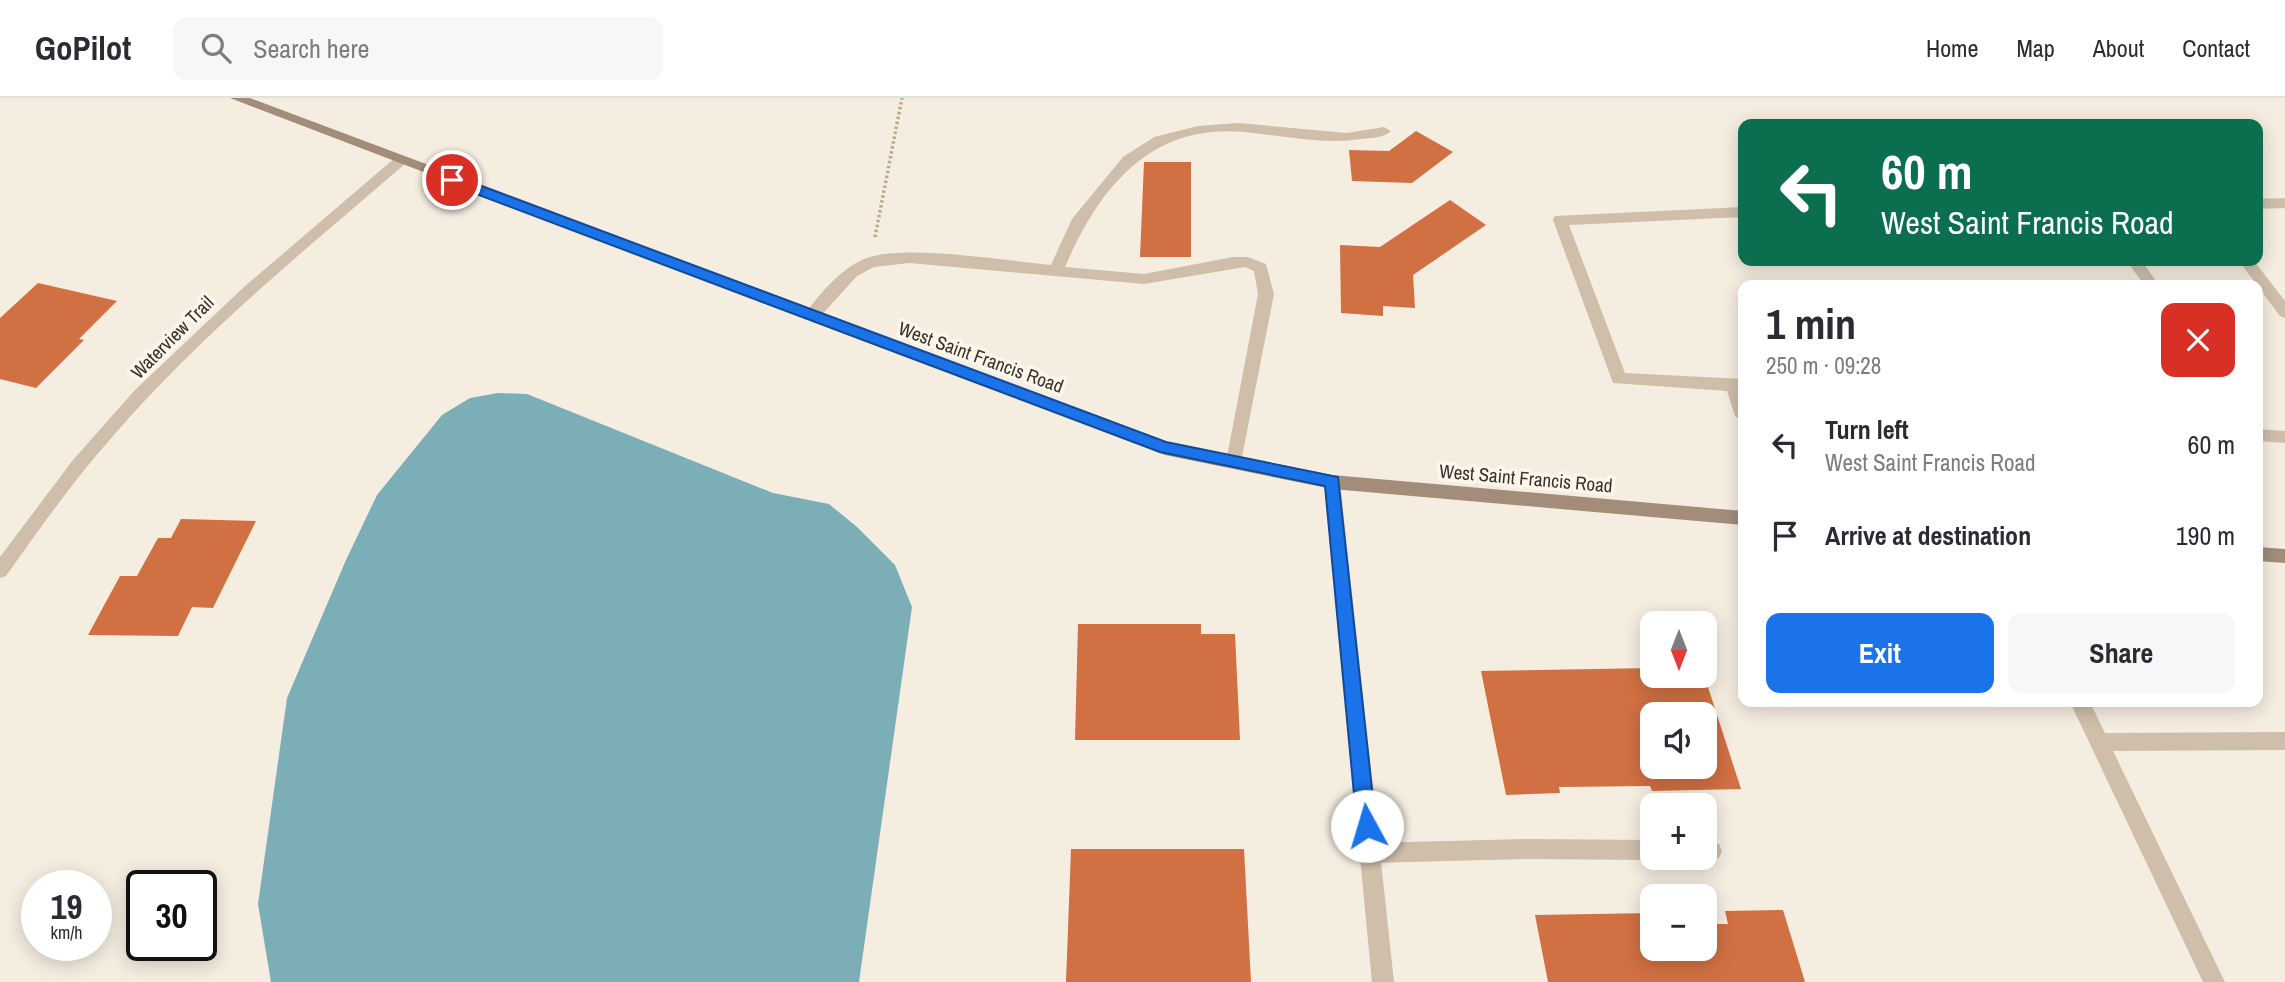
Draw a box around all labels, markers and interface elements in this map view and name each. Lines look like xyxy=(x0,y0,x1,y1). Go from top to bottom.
search box xyxy=(173,17,663,80)
text: GoPilot xyxy=(35,26,131,70)
icon: search xyxy=(197,29,235,67)
text: Search here xyxy=(253,31,369,66)
text: Home xyxy=(1926,32,1978,64)
text: Map xyxy=(2016,32,2055,64)
text: About xyxy=(2093,32,2144,64)
text: Contact xyxy=(2182,32,2250,64)
text: 60 m xyxy=(1881,138,1973,204)
icon: left xyxy=(1766,147,1857,238)
pin xyxy=(422,150,482,210)
icon: arrive xyxy=(433,161,471,199)
text: West Saint Francis Road xyxy=(1881,201,2174,244)
street label: Waterview Trail xyxy=(125,290,219,384)
text: 1 min xyxy=(1766,296,1856,352)
button: close xyxy=(2161,303,2235,377)
street label: West Saint Francis Road xyxy=(895,315,1067,399)
text: 250 m · 09:28 xyxy=(1766,350,1881,381)
text: Turn left xyxy=(1825,412,1909,447)
icon: left xyxy=(1766,426,1804,464)
text: 60 m xyxy=(2188,427,2235,462)
text: West Saint Francis Road xyxy=(1825,447,2035,478)
street label: West Saint Francis Road xyxy=(1438,457,1614,499)
icon: arrive xyxy=(1766,517,1804,555)
text: Arrive at destination xyxy=(1825,518,2031,553)
text: 190 m xyxy=(2176,518,2235,553)
north arrow xyxy=(1640,611,1717,688)
map controls xyxy=(1640,611,1717,961)
button: Exit xyxy=(1766,613,1994,693)
button: Share xyxy=(2008,613,2235,693)
button: sound xyxy=(1640,702,1717,779)
position arrow xyxy=(1330,789,1404,863)
button: + xyxy=(1640,793,1717,870)
speed limit sign: 30 xyxy=(126,870,217,961)
text: 19 xyxy=(51,883,82,930)
button: − xyxy=(1640,884,1717,961)
text: km/h xyxy=(51,920,83,945)

